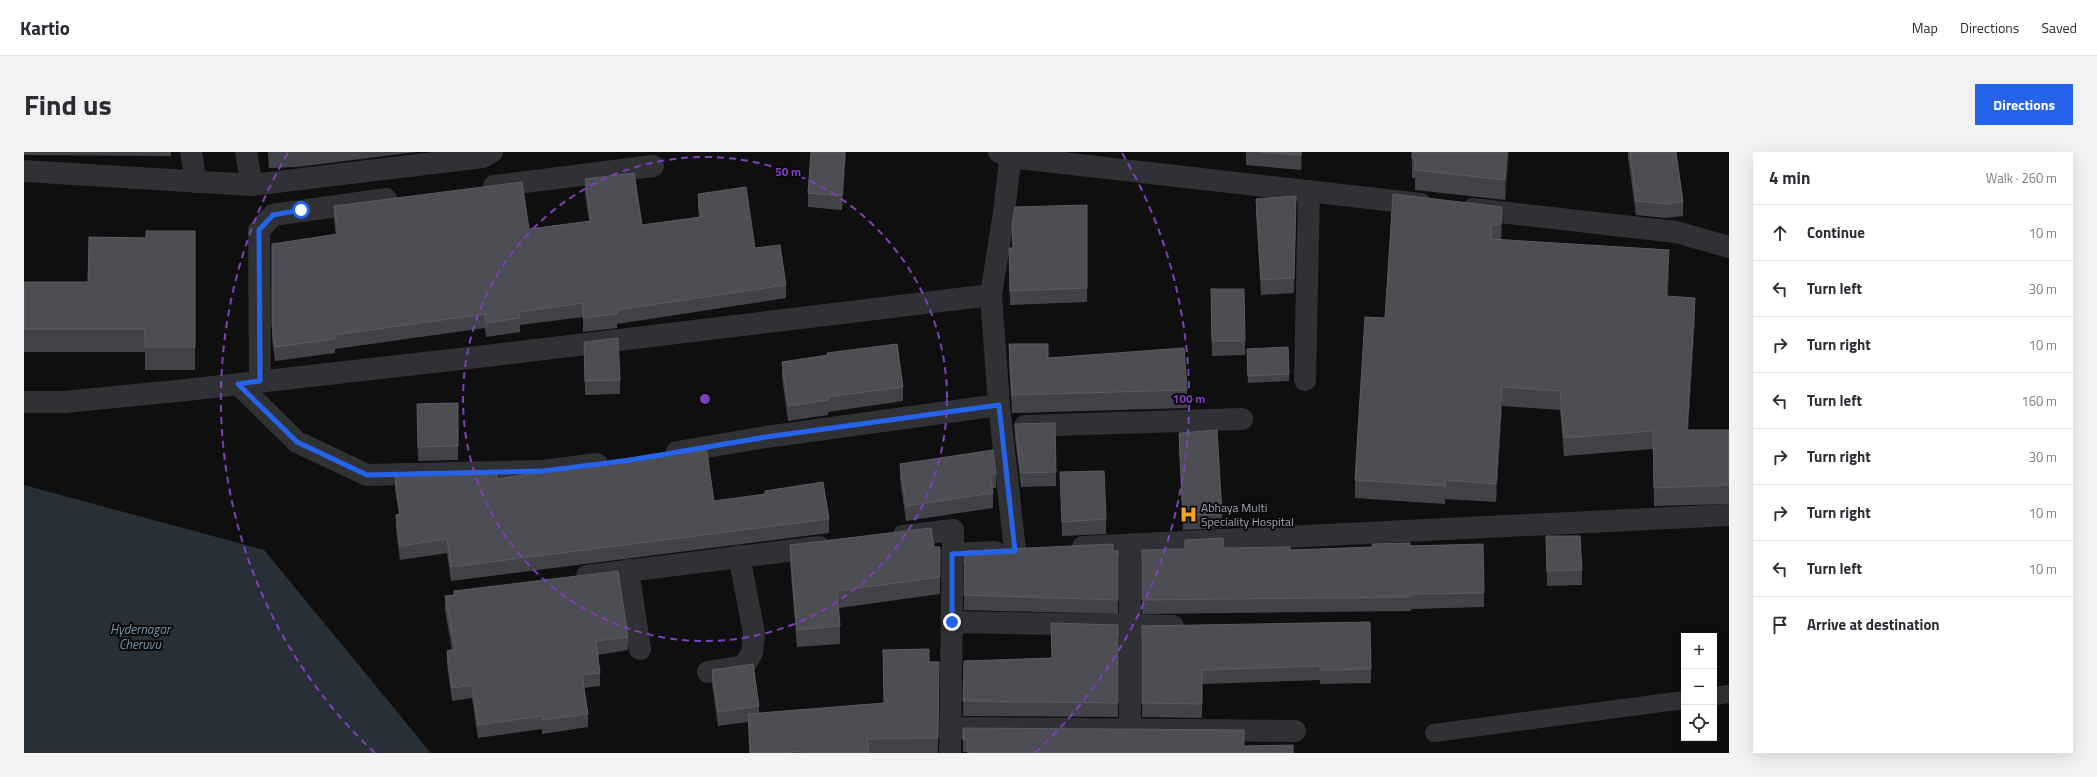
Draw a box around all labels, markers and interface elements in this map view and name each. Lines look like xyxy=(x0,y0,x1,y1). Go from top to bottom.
text: Kartio xyxy=(20,13,70,42)
text: Map xyxy=(1912,17,1938,38)
text: Directions xyxy=(1960,17,2019,38)
text: Saved xyxy=(2041,17,2077,38)
text: Find us xyxy=(24,83,112,126)
button: Directions xyxy=(1975,84,2073,125)
text: 50 m xyxy=(775,162,801,181)
text: 4 min xyxy=(1769,165,1810,191)
text: Walk · 260 m xyxy=(1986,168,2057,188)
route start xyxy=(292,201,310,219)
text: Continue xyxy=(1807,221,1865,244)
icon: ahead xyxy=(1769,222,1791,244)
text: 10 m xyxy=(2029,223,2057,243)
text: Turn left xyxy=(1807,277,1862,300)
icon: left xyxy=(1769,278,1791,300)
text: 30 m xyxy=(2029,279,2057,299)
text: Turn right xyxy=(1807,333,1871,356)
icon: right xyxy=(1769,334,1791,356)
text: 10 m xyxy=(2029,335,2057,355)
text: 100 m xyxy=(1173,389,1205,408)
text: Turn left xyxy=(1807,389,1862,412)
icon: left xyxy=(1769,390,1791,412)
text: 160 m xyxy=(2021,391,2057,411)
centre of rings xyxy=(698,392,712,406)
text: Turn right xyxy=(1807,445,1871,468)
icon: right xyxy=(1769,446,1791,468)
text: 30 m xyxy=(2029,447,2057,467)
place label: Abhaya Multi Speciality Hospital xyxy=(1201,498,1294,531)
text: Turn right xyxy=(1807,501,1871,524)
icon: right xyxy=(1769,502,1791,524)
text: 10 m xyxy=(2029,503,2057,523)
hospital icon: Abhaya Multi Speciality Hospital xyxy=(1178,505,1198,525)
text: Turn left xyxy=(1807,557,1862,580)
icon: left xyxy=(1769,558,1791,580)
text: 10 m xyxy=(2029,559,2057,579)
route end xyxy=(943,613,961,631)
text: Arrive at destination xyxy=(1807,613,1940,636)
icon: arrive xyxy=(1769,614,1791,636)
water label: Hydernagar Cheruvu xyxy=(110,619,172,654)
map controls xyxy=(1681,633,1717,741)
button: + xyxy=(1681,633,1717,669)
button: − xyxy=(1681,669,1717,705)
button: locate xyxy=(1681,705,1717,741)

